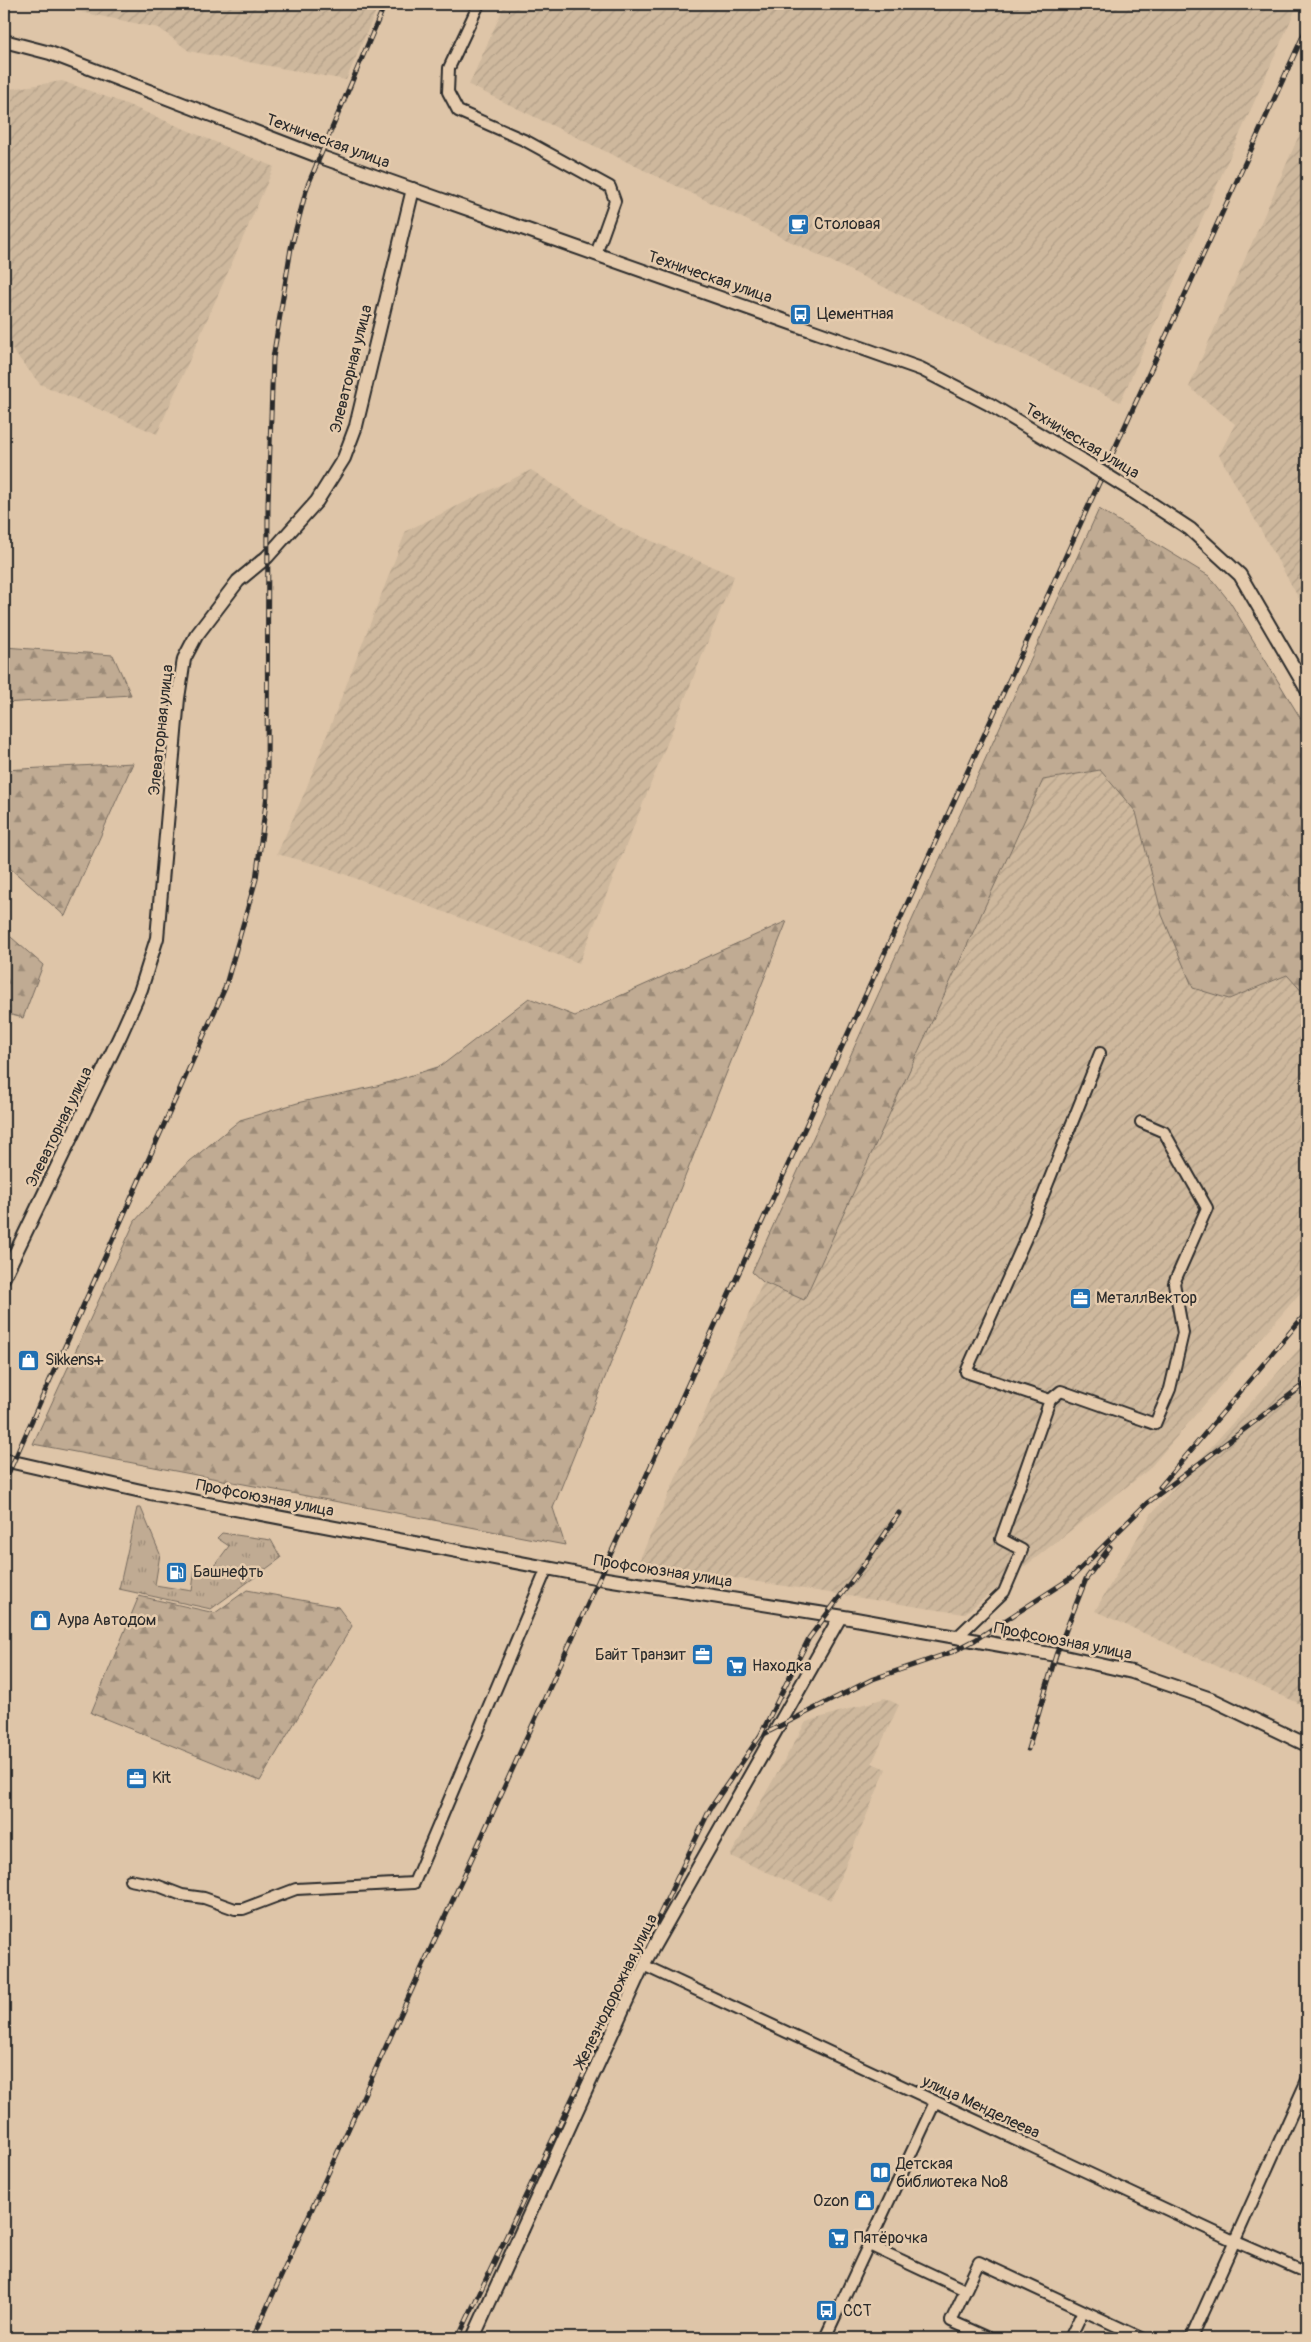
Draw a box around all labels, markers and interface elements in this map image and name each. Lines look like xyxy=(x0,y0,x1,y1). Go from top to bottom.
street label: Техническая улица xyxy=(263,109,393,173)
cafe icon: Столовая xyxy=(786,212,810,236)
place label: Столовая xyxy=(814,214,880,234)
street label: Техническая улица xyxy=(645,246,775,308)
bus stop icon: Цементная xyxy=(789,302,813,326)
street label: Элеваторная улица xyxy=(325,303,377,435)
place label: Цементная xyxy=(817,304,894,324)
street label: Техническая улица xyxy=(1021,399,1143,483)
street label: Элеваторная улица xyxy=(144,663,178,797)
street label: Элеваторная улица xyxy=(21,1063,97,1191)
office icon: МеталлВектор xyxy=(1068,1286,1092,1310)
place label: МеталлВектор xyxy=(1096,1288,1197,1308)
shop icon: Sikkens+ xyxy=(17,1348,41,1372)
place label: Sikkens+ xyxy=(45,1350,104,1370)
street label: Профсоюзная улица xyxy=(194,1475,336,1521)
street label: Профсоюзная улица xyxy=(592,1550,734,1592)
fuel station icon: Башнефть xyxy=(165,1560,189,1584)
place label: Башнефть xyxy=(193,1562,264,1582)
shop icon: Аура Автодом xyxy=(29,1608,53,1632)
place label: Аура Автодом xyxy=(57,1610,156,1630)
street label: Профсоюзная улица xyxy=(992,1618,1134,1664)
office icon: Байт Транзит xyxy=(690,1643,714,1667)
place label: Байт Транзит xyxy=(595,1645,686,1665)
supermarket icon: Находка xyxy=(724,1654,748,1678)
place label: Находка xyxy=(752,1656,811,1676)
office icon: Kit xyxy=(124,1766,148,1790)
place label: Kit xyxy=(152,1768,171,1788)
street label: Железнодорожная улица xyxy=(569,1911,662,2074)
street label: улица Менделеева xyxy=(918,2071,1043,2143)
place label: Детская библиотека №8 xyxy=(895,2154,1008,2192)
library icon: Детская библиотека №8 xyxy=(868,2161,892,2185)
shop icon: Ozon xyxy=(853,2189,877,2213)
place label: Ozon xyxy=(813,2191,849,2211)
supermarket icon: Пятёрочка xyxy=(826,2226,850,2250)
place label: Пятёрочка xyxy=(854,2228,928,2248)
bus stop icon: ССТ xyxy=(815,2299,839,2323)
place label: ССТ xyxy=(843,2301,872,2321)

